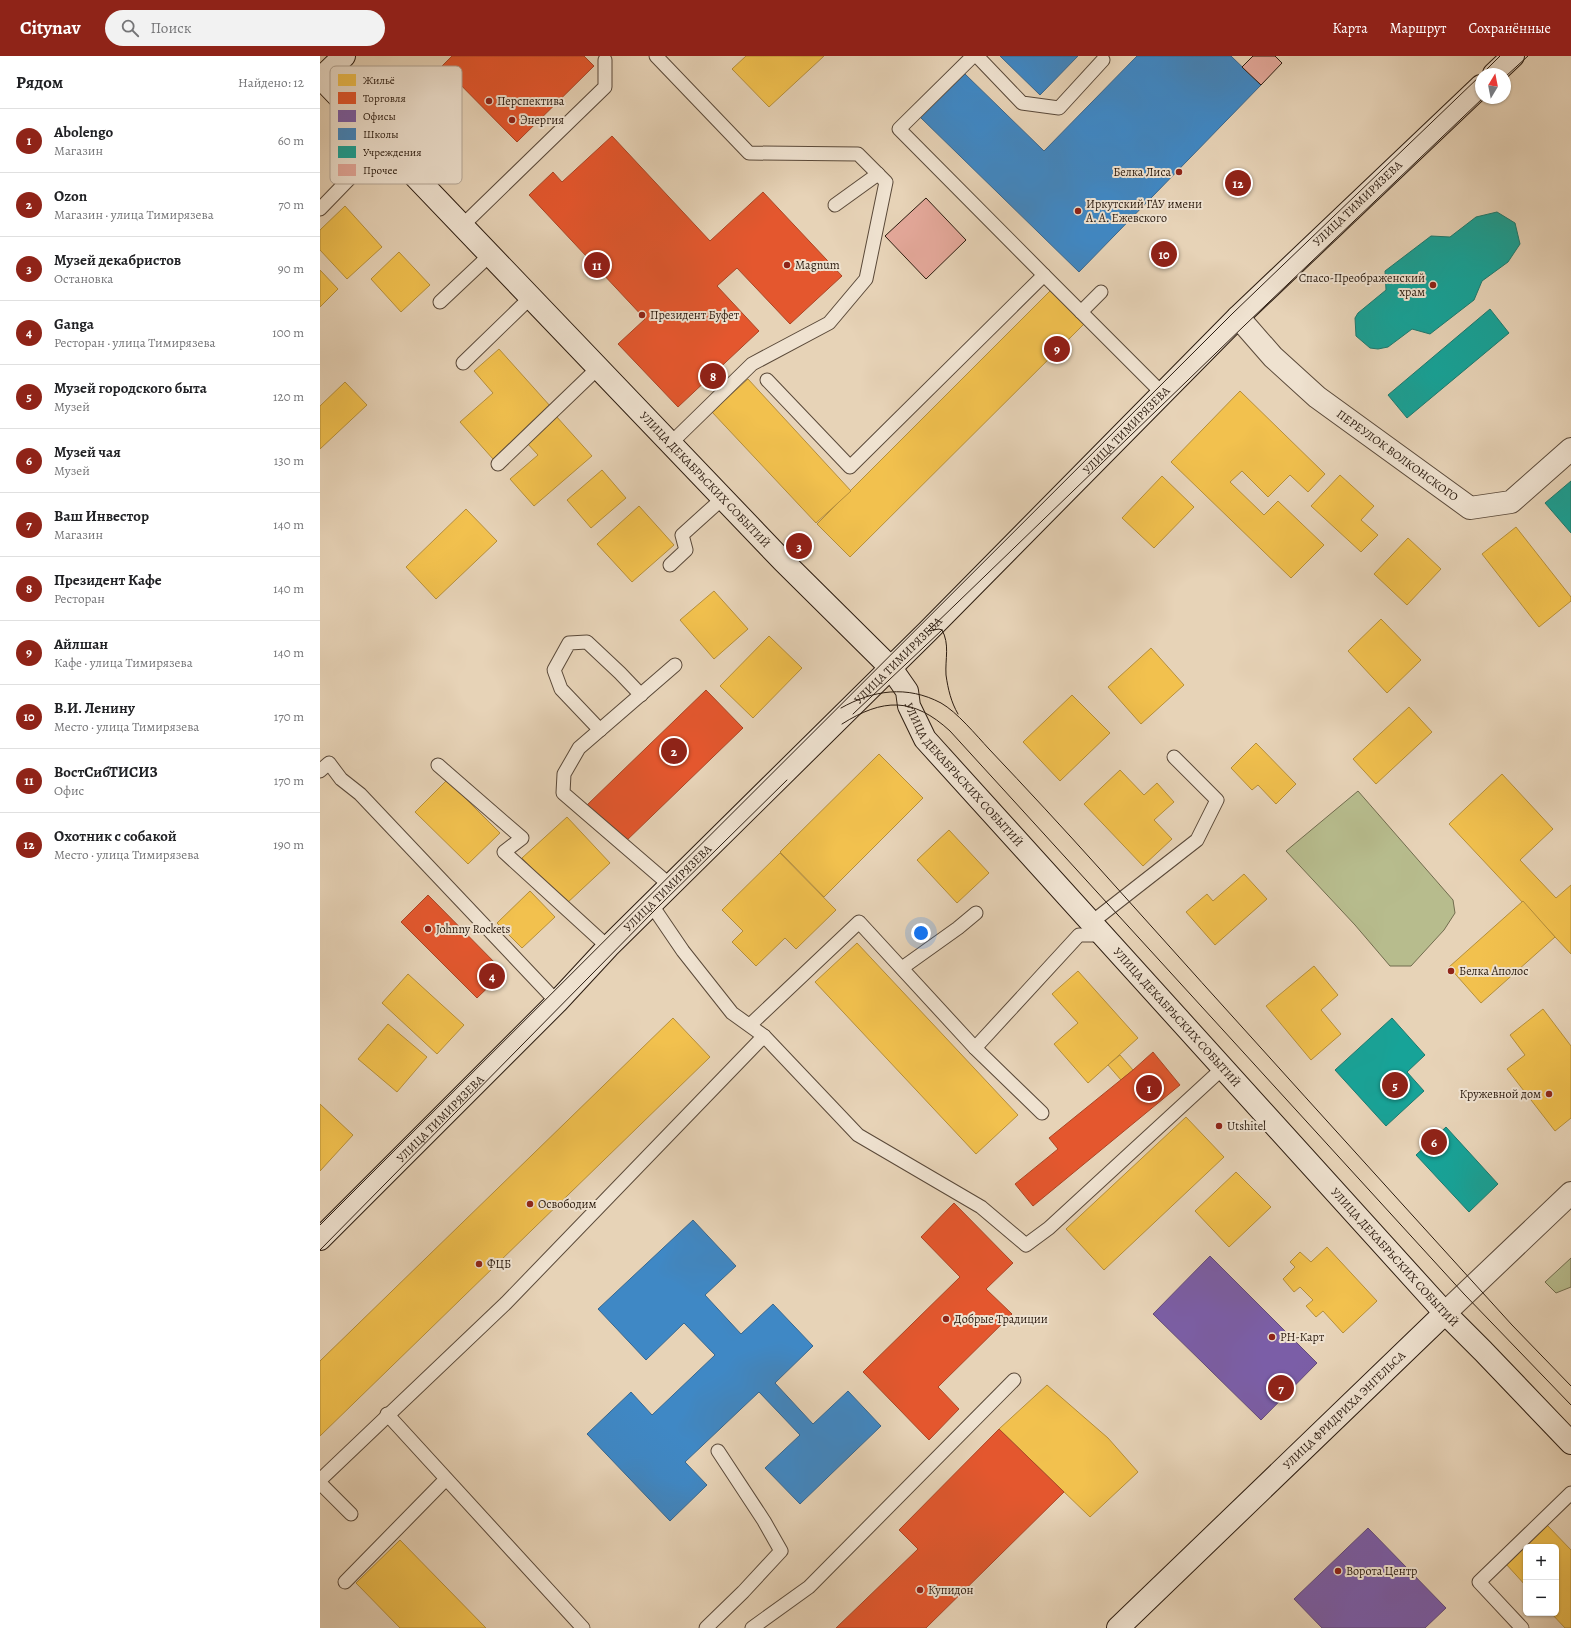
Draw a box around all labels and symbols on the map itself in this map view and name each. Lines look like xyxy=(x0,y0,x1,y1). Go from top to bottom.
legend xyxy=(330,66,462,184)
north arrow xyxy=(1475,68,1511,104)
text: Жильё xyxy=(363,73,395,88)
text: Торговля xyxy=(363,91,406,106)
place label: Перспектива xyxy=(497,93,565,109)
marker: Перспектива xyxy=(484,96,494,106)
text: Офисы xyxy=(363,109,396,124)
place label: Энергия xyxy=(520,112,564,128)
marker: Энергия xyxy=(507,115,517,125)
text: Школы xyxy=(363,127,398,142)
text: Учреждения xyxy=(363,145,422,160)
street label: УЛИЦА ТИМИРЯЗЕВА xyxy=(1309,156,1406,250)
text: Прочее xyxy=(363,163,397,178)
place label: Белка Лиса xyxy=(1113,164,1171,180)
marker: Белка Лиса xyxy=(1174,167,1184,177)
pin: 12 xyxy=(1225,168,1251,198)
place label: Иркутский ГАУ имени А. А. Ежевского xyxy=(1085,196,1202,226)
marker: Иркутский ГАУ имени А. А. Ежевского xyxy=(1073,206,1083,216)
pin: 10 xyxy=(1151,239,1177,269)
pin: 11 xyxy=(584,250,610,280)
place label: Magnum xyxy=(795,257,840,273)
marker: Magnum xyxy=(782,260,792,270)
place label: Спасо-Преображенский храм xyxy=(1299,270,1425,300)
marker: Спасо-Преображенский храм xyxy=(1428,280,1438,290)
place label: Президент Буфет xyxy=(650,307,740,323)
marker: Президент Буфет xyxy=(637,310,647,320)
pin: 9 xyxy=(1044,334,1070,364)
pin: 8 xyxy=(700,361,726,391)
street label: УЛИЦА ТИМИРЯЗЕВА xyxy=(1079,382,1174,478)
street label: ПЕРЕУЛОК ВОЛКОНСКОГО xyxy=(1333,406,1462,505)
street label: УЛИЦА ДЕКАБРЬСКИХ СОБЫТИЙ xyxy=(636,408,774,551)
pin: 3 xyxy=(786,531,812,561)
street label: УЛИЦА ТИМИРЯЗЕВА xyxy=(851,613,946,707)
street label: УЛИЦА ДЕКАБРЬСКИХ СОБЫТИЙ xyxy=(901,702,1027,850)
pin: 2 xyxy=(661,736,687,766)
street label: УЛИЦА ТИМИРЯЗЕВА xyxy=(620,840,716,935)
place label: Johnny Rockets xyxy=(436,921,511,937)
your location xyxy=(911,923,931,943)
marker: Johnny Rockets xyxy=(423,924,433,934)
street label: УЛИЦА ДЕКАБРЬСКИХ СОБЫТИЙ xyxy=(1110,944,1244,1090)
pin: 4 xyxy=(479,961,505,991)
place label: Белка Аполос xyxy=(1459,963,1528,979)
marker: Белка Аполос xyxy=(1446,966,1456,976)
pin: 5 xyxy=(1382,1070,1408,1100)
street label: УЛИЦА ТИМИРЯЗЕВА xyxy=(393,1071,488,1166)
pin: 1 xyxy=(1136,1073,1162,1103)
place label: Кружевной дом xyxy=(1460,1086,1541,1102)
marker: Кружевной дом xyxy=(1544,1089,1554,1099)
place label: Utshitel xyxy=(1227,1118,1266,1134)
marker: Utshitel xyxy=(1214,1121,1224,1131)
pin: 6 xyxy=(1421,1127,1447,1157)
street label: УЛИЦА ДЕКАБРЬСКИХ СОБЫТИЙ xyxy=(1327,1184,1462,1330)
place label: Освободим xyxy=(538,1196,597,1212)
marker: Освободим xyxy=(525,1199,535,1209)
place label: ФЦБ xyxy=(487,1256,511,1272)
marker: ФЦБ xyxy=(474,1259,484,1269)
place label: Добрые Традиции xyxy=(954,1311,1048,1327)
marker: Добрые Традиции xyxy=(941,1314,951,1324)
place label: РН-Карт xyxy=(1280,1329,1325,1345)
marker: РН-Карт xyxy=(1267,1332,1277,1342)
street label: УЛИЦА ФРИДРИХА ЭНГЕЛЬСА xyxy=(1279,1347,1410,1473)
pin: 7 xyxy=(1268,1373,1294,1403)
place label: Ворота Центр xyxy=(1346,1563,1417,1579)
marker: Ворота Центр xyxy=(1333,1566,1343,1576)
place label: Купидон xyxy=(928,1582,974,1598)
marker: Купидон xyxy=(915,1585,925,1595)

